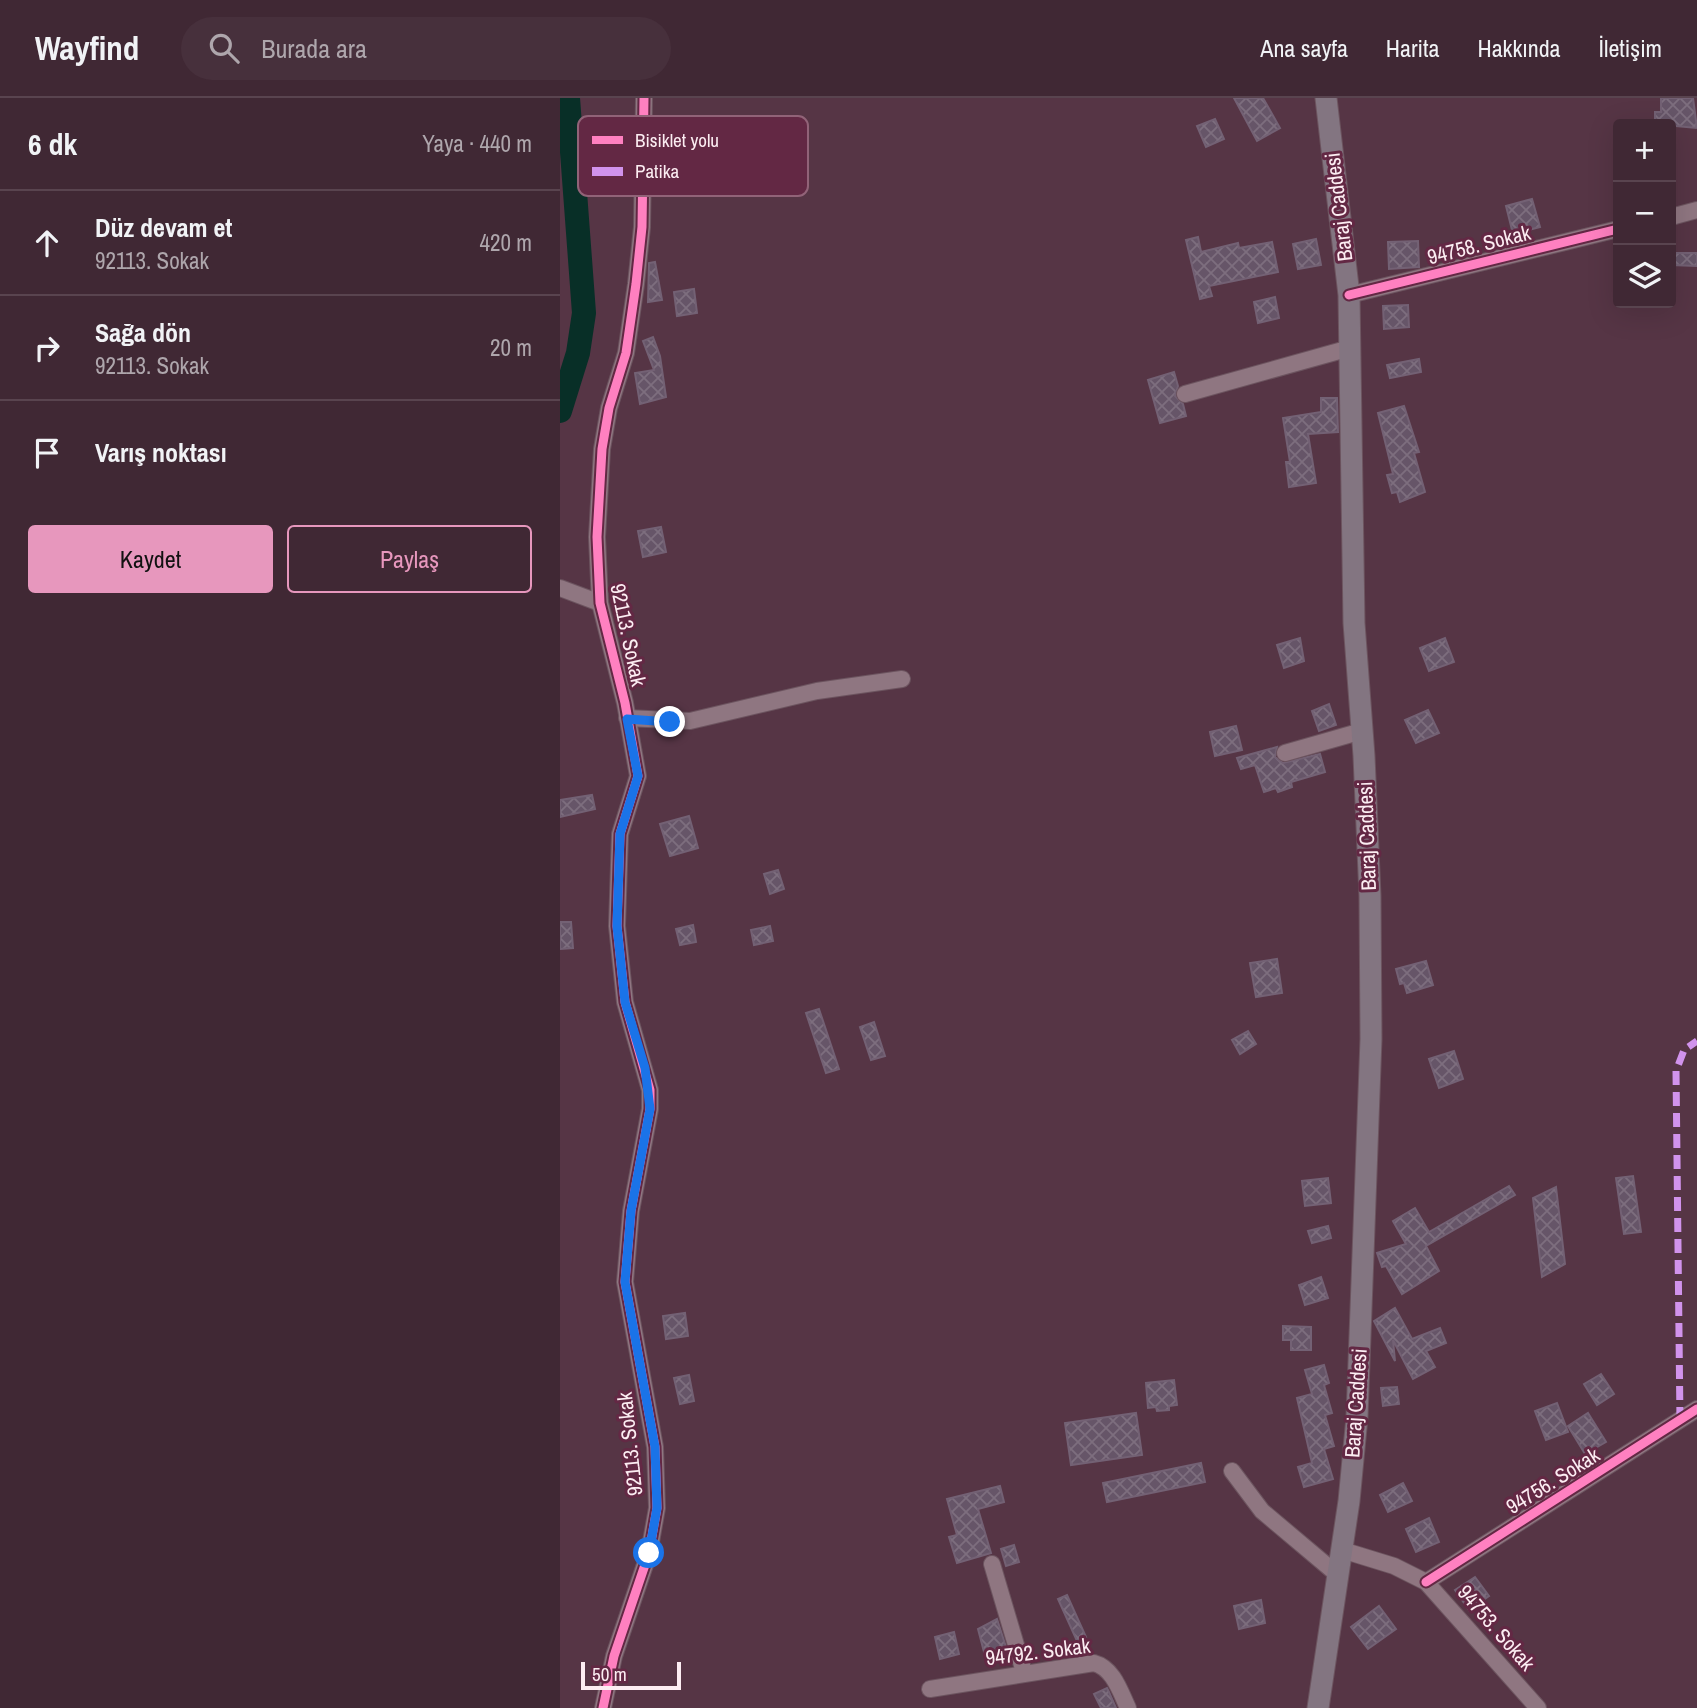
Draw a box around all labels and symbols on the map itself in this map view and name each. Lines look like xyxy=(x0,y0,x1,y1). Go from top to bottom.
legend xyxy=(578,116,808,196)
text: Bisiklet yolu xyxy=(635,127,719,153)
street label: Baraj Caddesi xyxy=(1317,151,1360,263)
text: Patika xyxy=(635,158,680,184)
street label: 94758. Sokak xyxy=(1424,218,1534,271)
street label: 92113. Sokak xyxy=(603,581,654,689)
route end xyxy=(654,706,685,737)
street label: Baraj Caddesi xyxy=(1350,781,1383,891)
street label: Baraj Caddesi xyxy=(1337,1348,1374,1458)
street label: 92113. Sokak xyxy=(610,1390,649,1497)
street label: 94756. Sokak xyxy=(1500,1440,1605,1521)
route start xyxy=(633,1537,664,1568)
street label: 94753. Sokak xyxy=(1451,1578,1542,1677)
street label: 94792. Sokak xyxy=(984,1631,1092,1672)
scale bar xyxy=(581,1659,681,1691)

